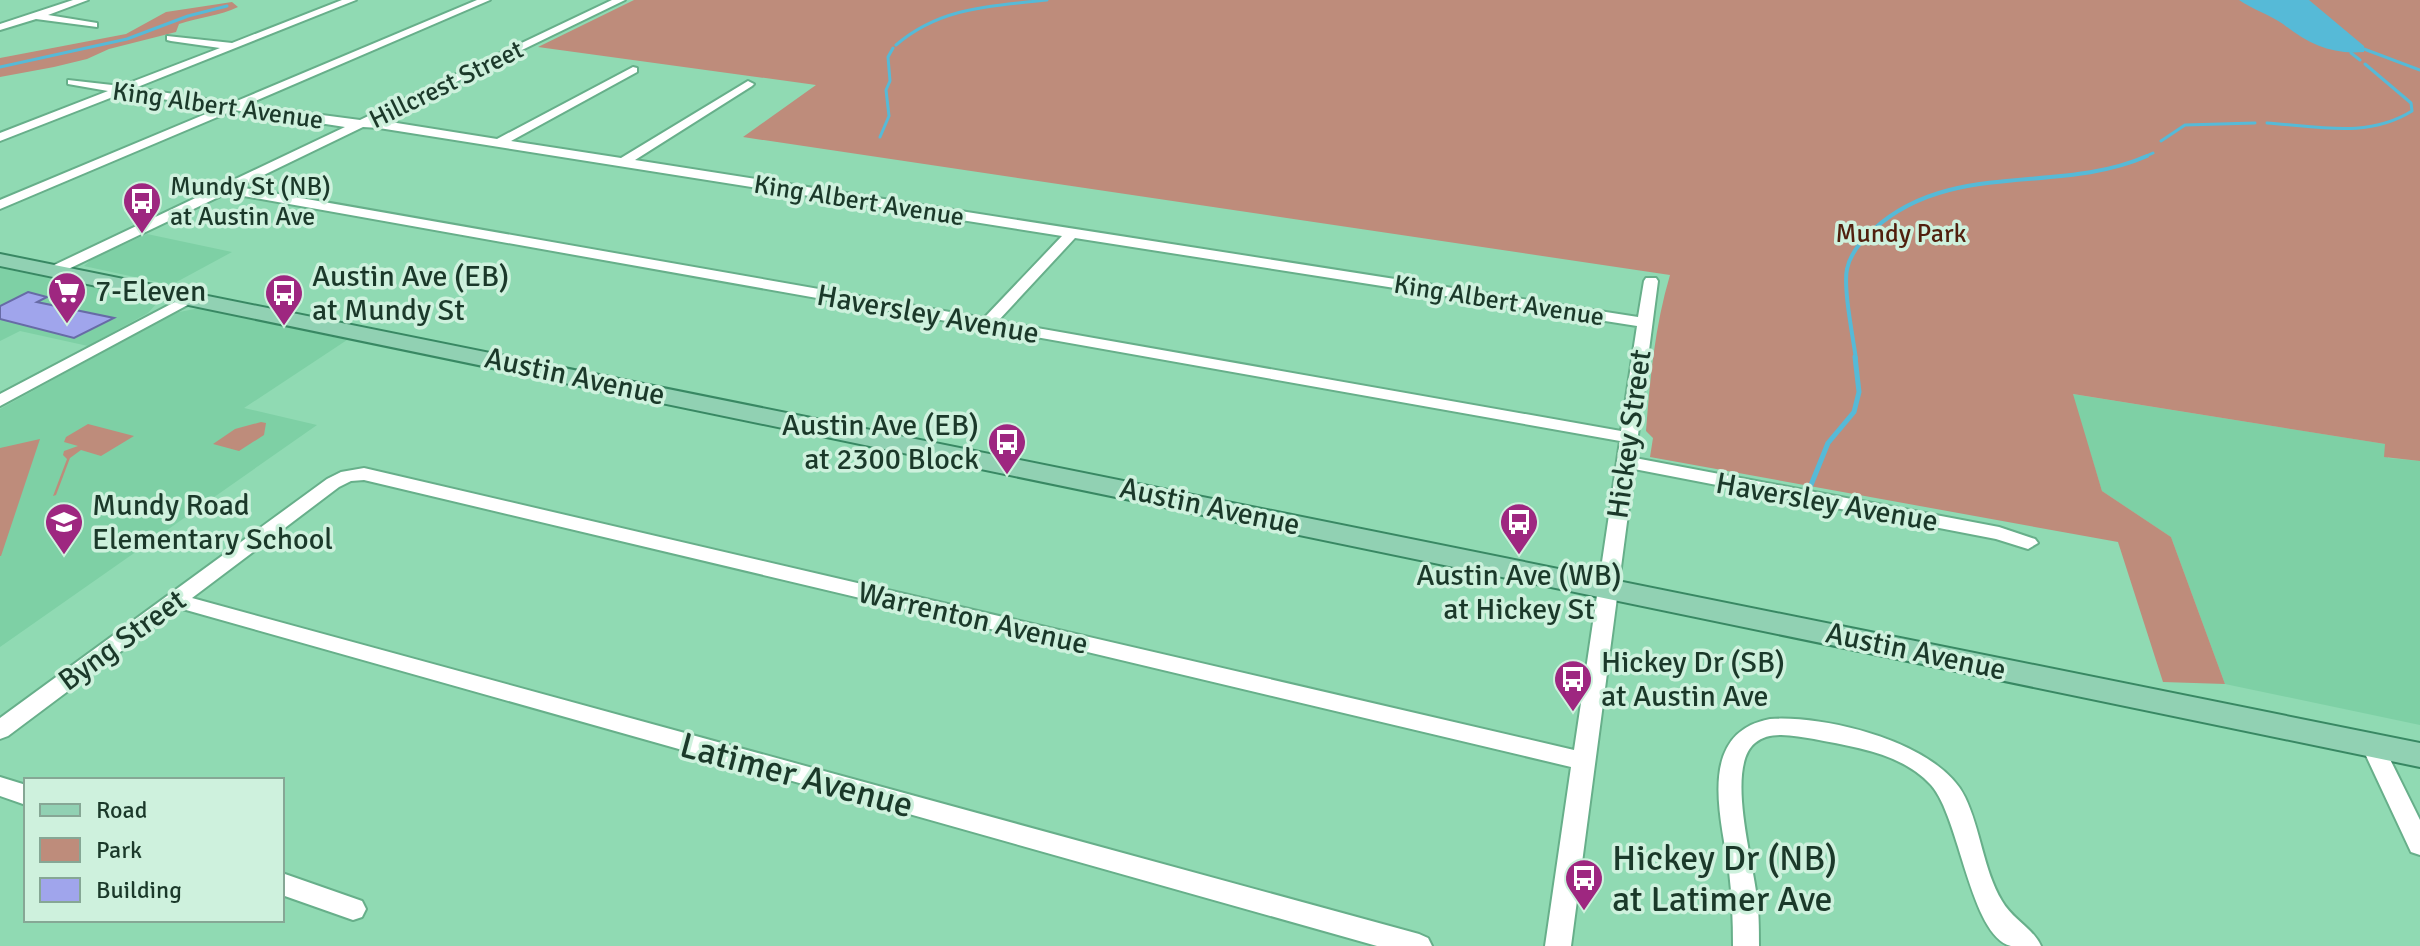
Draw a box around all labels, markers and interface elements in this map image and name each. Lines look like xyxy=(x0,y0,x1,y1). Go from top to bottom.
street label: Hillcrest Street xyxy=(364,34,529,136)
street label: King Albert Avenue xyxy=(110,75,325,137)
street label: King Albert Avenue xyxy=(751,169,966,233)
place label: Mundy St (NB) at Austin Ave xyxy=(170,171,331,233)
bus stop icon: Mundy St (NB) at Austin Ave xyxy=(121,180,163,235)
park label: Mundy Park xyxy=(1835,218,1967,250)
place label: Austin Ave (EB) at Mundy St xyxy=(312,258,509,329)
street label: King Albert Avenue xyxy=(1391,269,1606,333)
supermarket icon: 7-Eleven xyxy=(46,270,88,325)
bus stop icon: Austin Ave (EB) at Mundy St xyxy=(263,272,305,327)
place label: 7-Eleven xyxy=(95,273,206,310)
street label: Haversley Avenue xyxy=(814,277,1042,352)
street label: Austin Avenue xyxy=(481,339,668,414)
street label: Hickey Street xyxy=(1599,347,1660,521)
place label: Austin Ave (EB) at 2300 Block xyxy=(782,407,979,478)
bus stop icon: Austin Ave (EB) at 2300 Block xyxy=(986,421,1028,476)
street label: Haversley Avenue xyxy=(1713,465,1941,540)
street label: Austin Avenue xyxy=(1116,469,1303,544)
place label: Mundy Road Elementary School xyxy=(92,487,333,558)
school or university icon: Mundy Road Elementary School xyxy=(43,501,85,556)
bus stop icon: Austin Ave (WB) at Hickey St xyxy=(1498,501,1540,556)
place label: Austin Ave (WB) at Hickey St xyxy=(1416,557,1622,628)
street label: Warrenton Avenue xyxy=(854,574,1092,663)
street label: Byng Street xyxy=(51,582,193,699)
street label: Austin Avenue xyxy=(1822,614,2009,689)
place label: Hickey Dr (SB) at Austin Ave xyxy=(1601,644,1785,715)
bus stop icon: Hickey Dr (SB) at Austin Ave xyxy=(1552,658,1594,713)
street label: Latimer Avenue xyxy=(675,723,918,828)
legend xyxy=(24,778,284,922)
text: Road xyxy=(96,795,147,825)
text: Park xyxy=(96,835,142,865)
place label: Hickey Dr (NB) at Latimer Ave xyxy=(1612,836,1837,922)
bus stop icon: Hickey Dr (NB) at Latimer Ave xyxy=(1563,857,1605,912)
text: Building xyxy=(96,875,182,905)

